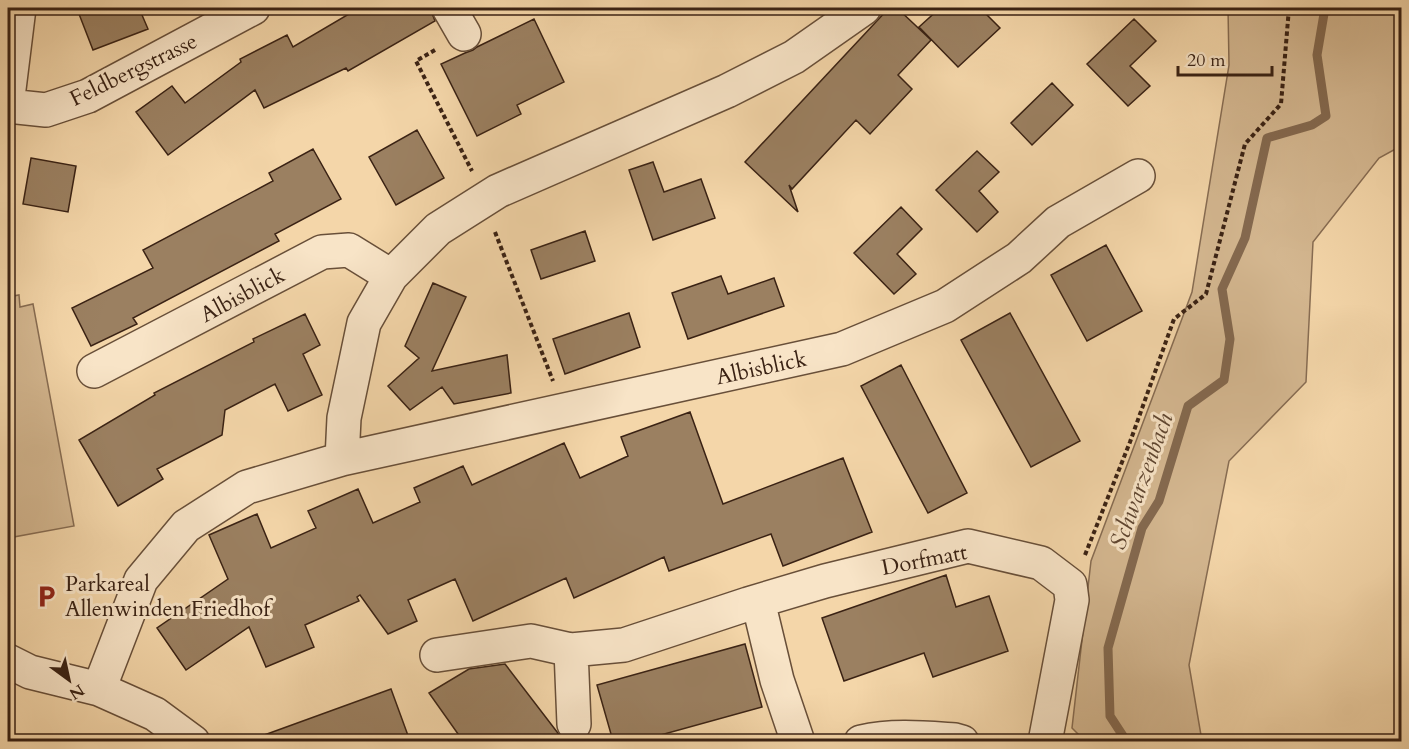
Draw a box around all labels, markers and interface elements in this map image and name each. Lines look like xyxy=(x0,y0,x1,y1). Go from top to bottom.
street label: Feldbergstrasse xyxy=(65,26,202,114)
scale bar xyxy=(1178,39,1272,77)
text: 20 m xyxy=(1187,48,1226,73)
street label: Albisblick xyxy=(195,260,290,330)
street label: Albisblick xyxy=(713,344,810,392)
water label: Schwarzenbach xyxy=(1102,408,1182,554)
street label: Dorfmatt xyxy=(879,537,970,583)
place label: Parkareal Allenwinden Friedhof xyxy=(65,569,273,624)
parking icon: Parkareal Allenwinden Friedhof xyxy=(34,583,60,609)
north arrow xyxy=(39,650,99,710)
text: N xyxy=(65,679,88,705)

